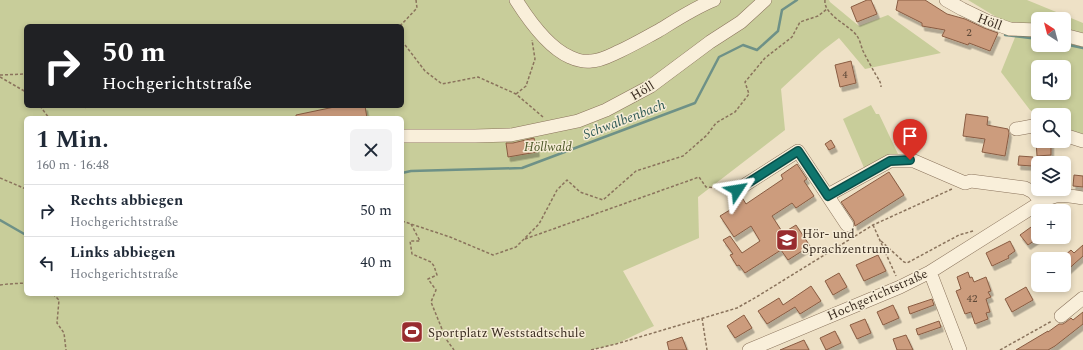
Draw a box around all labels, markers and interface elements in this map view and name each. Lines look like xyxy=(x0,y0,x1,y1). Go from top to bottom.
street label: Höll xyxy=(974,8,1005,36)
north arrow xyxy=(1031,12,1071,52)
map controls xyxy=(1031,12,1071,292)
house number: 2 xyxy=(966,24,972,41)
text: 50 m xyxy=(102,31,166,74)
icon: right xyxy=(36,40,88,92)
button: sound xyxy=(1031,60,1071,100)
house number: 4 xyxy=(842,66,848,83)
text: Hochgerichtstraße xyxy=(102,70,252,97)
street label: Höll xyxy=(627,76,659,106)
water label: Schwalbenbach xyxy=(580,94,668,145)
button: search xyxy=(1031,108,1071,148)
pin xyxy=(893,119,927,160)
text: 1 Min. xyxy=(36,122,109,158)
icon: arrive xyxy=(899,125,921,147)
button: close xyxy=(350,129,392,171)
park label: Höllwald xyxy=(524,137,572,157)
text: 160 m · 16:48 xyxy=(36,155,109,175)
button: layers xyxy=(1031,156,1071,196)
position arrow xyxy=(716,169,758,211)
text: Rechts abbiegen xyxy=(70,189,183,212)
text: 50 m xyxy=(360,199,392,222)
icon: right xyxy=(36,200,58,222)
button: + xyxy=(1031,204,1071,244)
text: Hochgerichtstraße xyxy=(70,212,178,232)
place label: Hör- und Sprachzentrum xyxy=(802,224,890,259)
school or university icon: Hör- und Sprachzentrum xyxy=(774,227,800,253)
text: Links abbiegen xyxy=(70,241,175,264)
text: 40 m xyxy=(360,251,392,274)
icon: left xyxy=(36,252,58,274)
button: − xyxy=(1031,252,1071,292)
text: Hochgerichtstraße xyxy=(70,264,178,284)
street label: Hochgerichtstraße xyxy=(824,264,931,326)
house number: 42 xyxy=(967,290,978,307)
sports icon: Sportplatz Weststadtschule xyxy=(399,319,425,345)
place label: Sportplatz Weststadtschule xyxy=(428,323,585,343)

